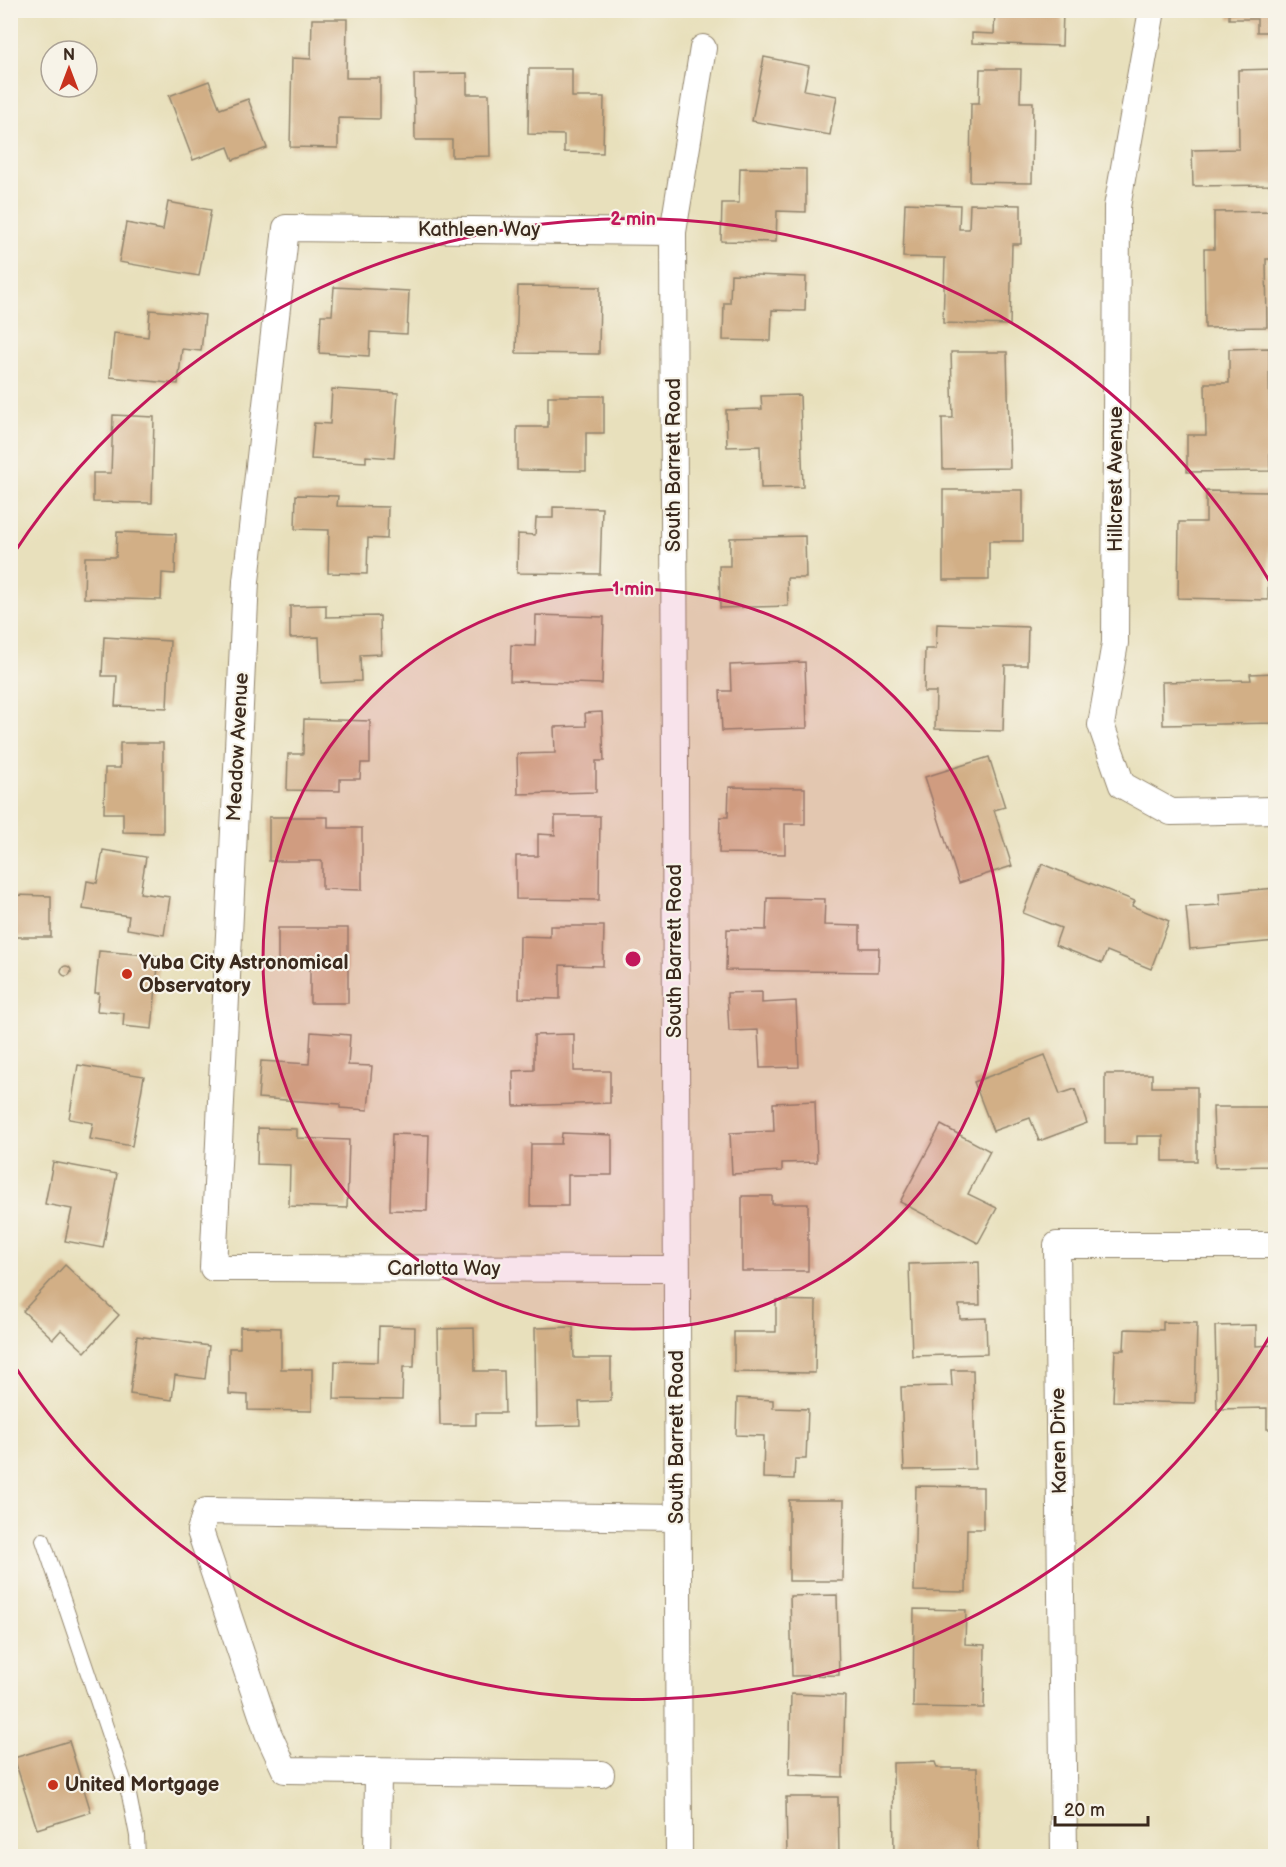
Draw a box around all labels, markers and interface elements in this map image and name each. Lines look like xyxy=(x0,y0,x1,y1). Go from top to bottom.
north arrow xyxy=(39,39,99,99)
text: N xyxy=(63,46,75,65)
text: 2 min xyxy=(610,209,656,230)
street label: Kathleen Way xyxy=(418,218,540,242)
street label: South Barrett Road xyxy=(662,378,686,552)
street label: Hillcrest Avenue xyxy=(1104,406,1128,552)
text: 1 min xyxy=(612,579,654,600)
street label: Meadow Avenue xyxy=(222,672,254,822)
street label: South Barrett Road xyxy=(663,864,687,1038)
centre of rings xyxy=(623,949,643,969)
place label: Yuba City Astronomical Observatory xyxy=(139,951,348,998)
marker: Yuba City Astronomical Observatory xyxy=(120,967,134,981)
street label: Carlotta Way xyxy=(387,1257,501,1281)
street label: South Barrett Road xyxy=(665,1350,689,1524)
street label: Karen Drive xyxy=(1046,1387,1072,1494)
place label: United Mortgage xyxy=(65,1773,219,1797)
marker: United Mortgage xyxy=(46,1778,60,1792)
scale bar xyxy=(1055,1789,1148,1827)
text: 20 m xyxy=(1064,1800,1105,1821)

